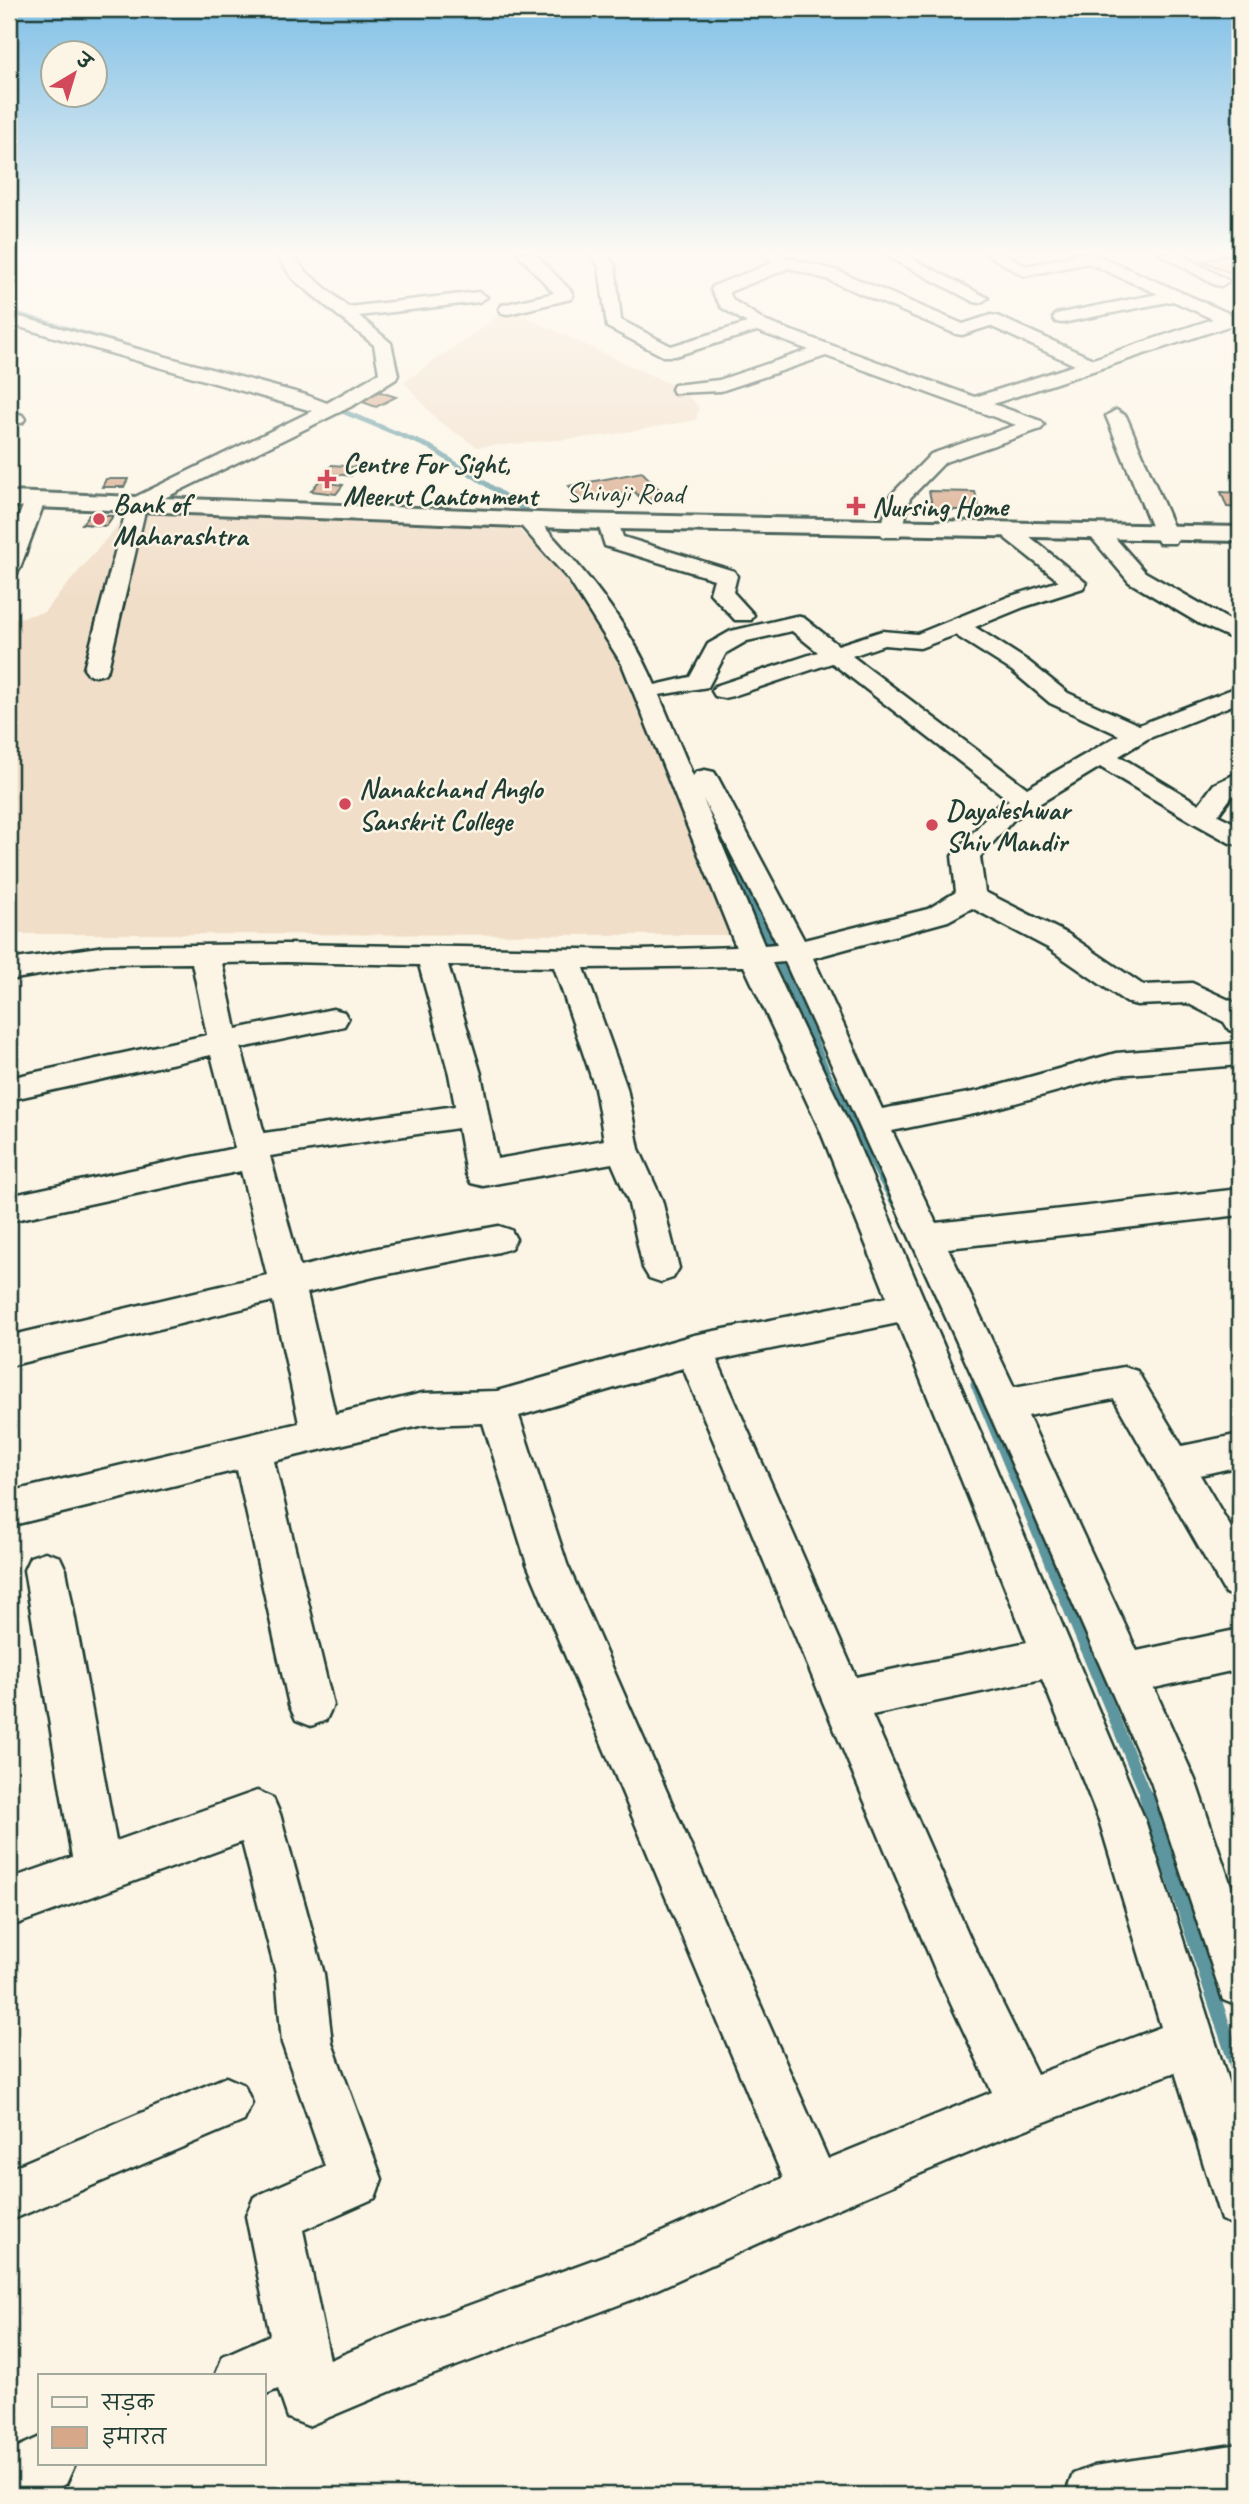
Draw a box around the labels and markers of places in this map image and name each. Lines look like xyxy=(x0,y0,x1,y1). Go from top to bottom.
place label: Centre For Sight, Meerut Cantonment xyxy=(343,446,541,513)
marker: Centre For Sight, Meerut Cantonment xyxy=(317,469,337,489)
place label: Bank of Maharashtra xyxy=(113,486,250,553)
place label: Nursing Home xyxy=(872,489,1010,524)
marker: Nursing Home xyxy=(846,496,866,516)
marker: Bank of Maharashtra xyxy=(91,511,107,527)
place label: Nanakchand Anglo Sanskrit College xyxy=(359,771,544,838)
place label: Dayaleshwar Shiv Mandir xyxy=(946,792,1073,859)
marker: Nanakchand Anglo Sanskrit College xyxy=(337,796,353,812)
marker: Dayaleshwar Shiv Mandir xyxy=(924,817,940,833)

